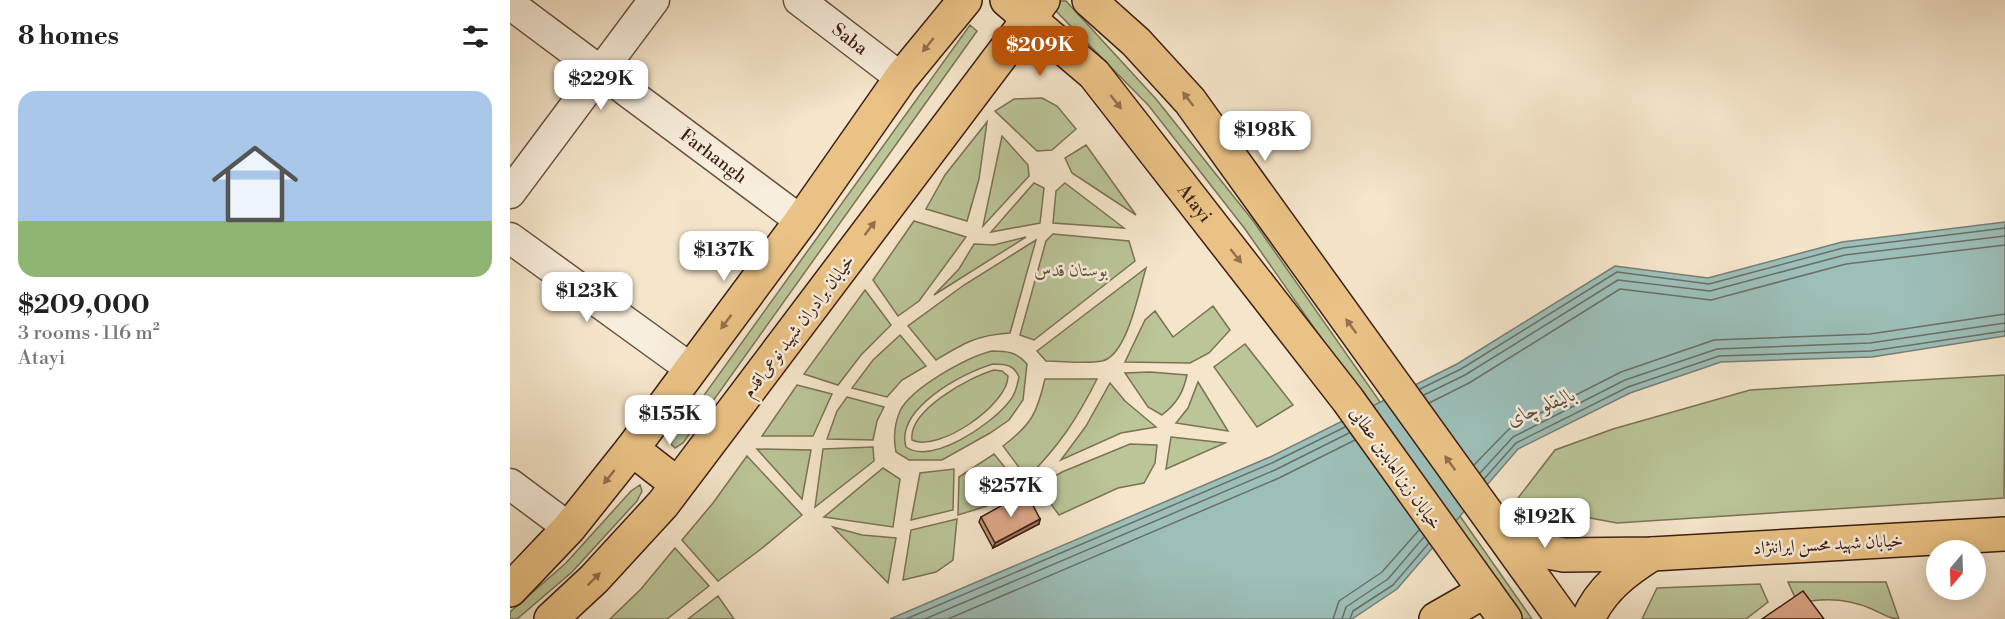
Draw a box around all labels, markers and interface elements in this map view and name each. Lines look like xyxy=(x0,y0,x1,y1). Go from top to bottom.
street label: Saba xyxy=(827,18,873,61)
text: 8 homes xyxy=(18,20,119,52)
icon: filters xyxy=(459,20,492,53)
pin: $209K xyxy=(998,26,1082,77)
text: $209K xyxy=(1006,33,1074,58)
one-way arrow xyxy=(921,37,934,53)
pin: $229K xyxy=(559,60,643,111)
text: $229K xyxy=(568,67,634,92)
one-way arrow xyxy=(1182,92,1194,107)
one-way arrow xyxy=(1109,95,1121,110)
pin: $198K xyxy=(1223,111,1307,162)
text: $198K xyxy=(1234,118,1296,143)
street label: Farhangh xyxy=(675,124,752,189)
icon: home xyxy=(201,130,309,238)
street label: Atayi xyxy=(1171,179,1216,227)
one-way arrow xyxy=(864,221,876,236)
pin: $137K xyxy=(682,231,766,282)
text: $137K xyxy=(693,238,755,263)
one-way arrow xyxy=(1229,248,1242,264)
street label: خیابان برادران شهید نوعی‌اقدم xyxy=(737,250,863,405)
park label: بوستان قدس xyxy=(1034,259,1109,282)
pin: $123K xyxy=(545,272,629,323)
text: $123K xyxy=(556,279,618,304)
text: $209,000 xyxy=(18,289,150,321)
one-way arrow xyxy=(721,314,733,329)
one-way arrow xyxy=(1345,319,1357,335)
text: 3 rooms · 116 m² xyxy=(18,321,160,346)
text: Atayi xyxy=(18,346,65,371)
water label: بالیقلو چای xyxy=(1504,382,1580,432)
pin: $155K xyxy=(628,395,712,446)
text: $155K xyxy=(639,402,701,427)
street label: خیابان زین‌العابدین عطایی xyxy=(1345,402,1447,534)
one-way arrow xyxy=(1444,456,1456,472)
pin: $257K xyxy=(969,467,1053,518)
one-way arrow xyxy=(604,470,616,485)
text: $257K xyxy=(979,474,1043,499)
pin: $192K xyxy=(1503,498,1587,549)
text: $192K xyxy=(1514,505,1576,530)
street label: خیابان شهید محسن ایراننژاد xyxy=(1752,529,1904,560)
north arrow xyxy=(1926,540,1986,600)
map controls xyxy=(1926,540,1986,600)
one-way arrow xyxy=(587,571,601,586)

